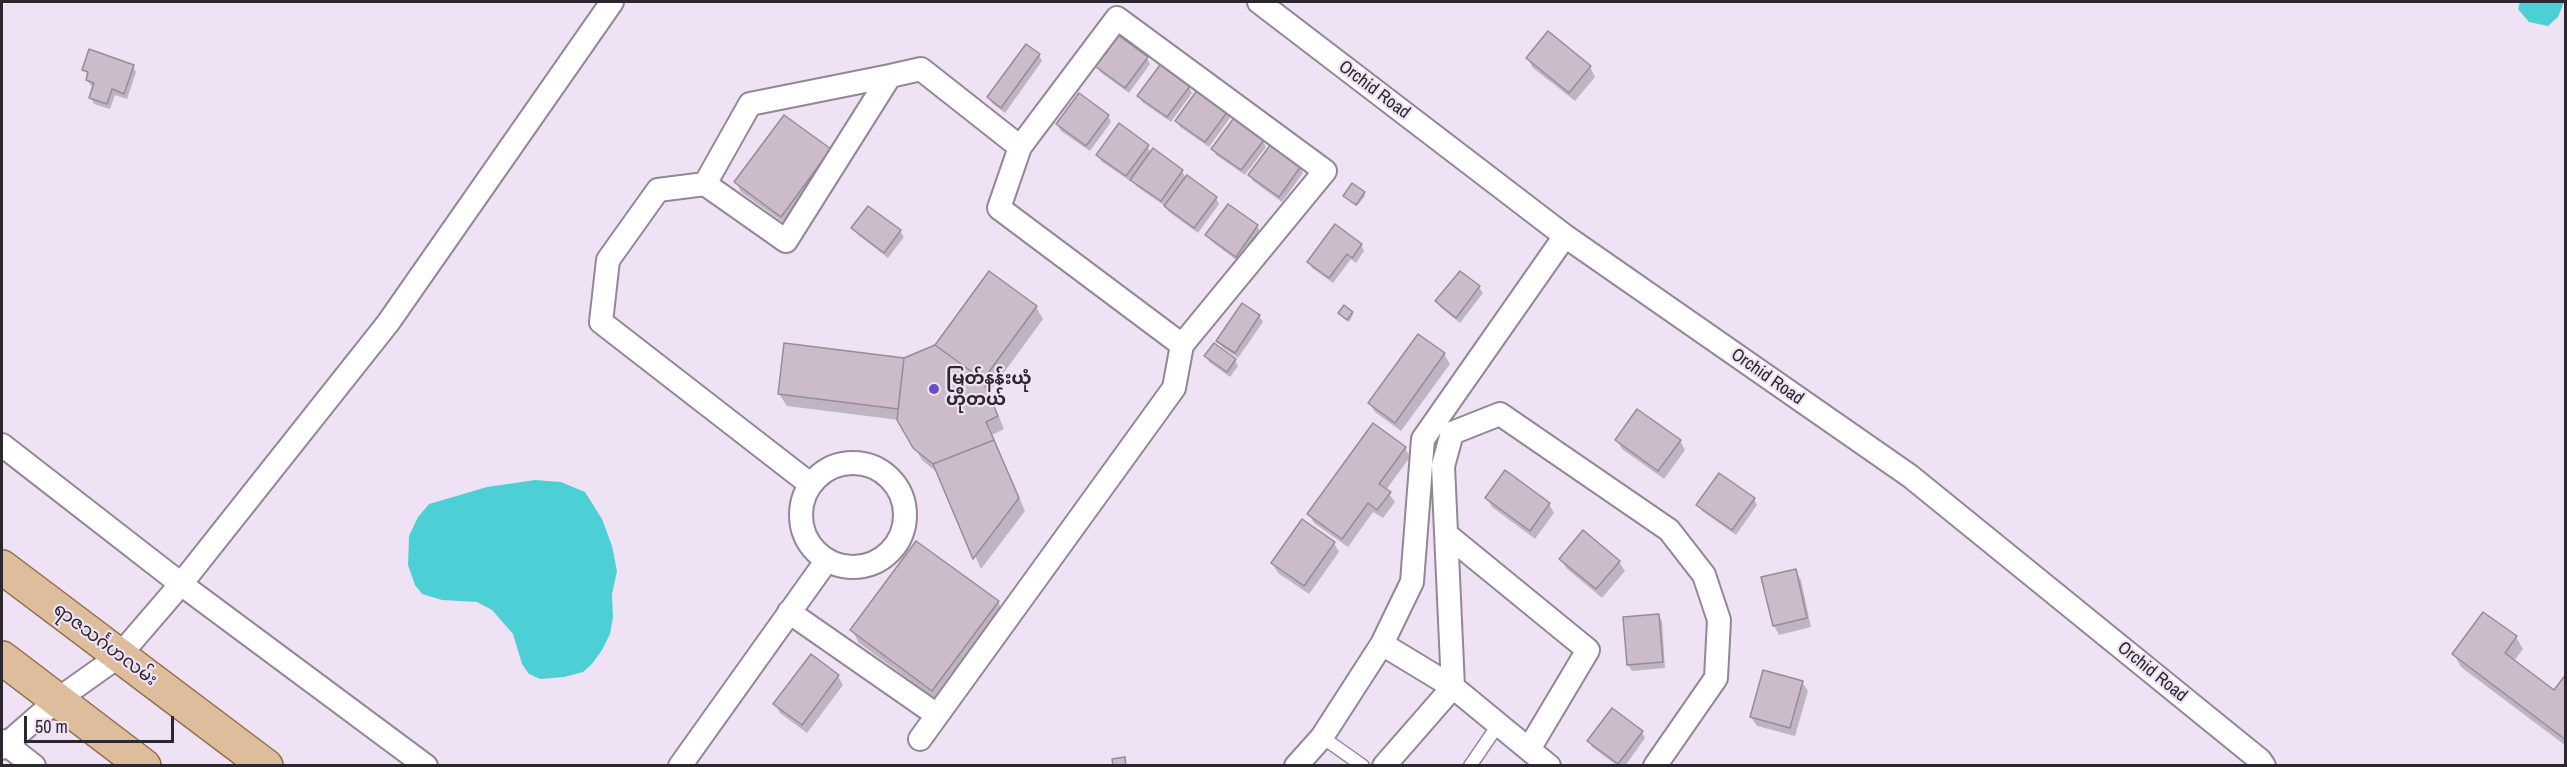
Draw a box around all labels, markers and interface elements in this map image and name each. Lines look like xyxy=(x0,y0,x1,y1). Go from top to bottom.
street label: Orchid Road xyxy=(1334,56,1414,124)
street label: Orchid Road xyxy=(1727,344,1807,410)
place label: မြတ်နန်းယုံ ဟိုတယ် xyxy=(946,368,1032,410)
marker: မြတ်နန်းယုံ ဟိုတယ် xyxy=(927,382,941,396)
street label: ရာဇသင်္ဂဟလမ်း xyxy=(49,599,161,691)
street label: Orchid Road xyxy=(2113,637,2191,707)
scale bar xyxy=(27,704,177,742)
text: 50 m xyxy=(35,714,68,739)

